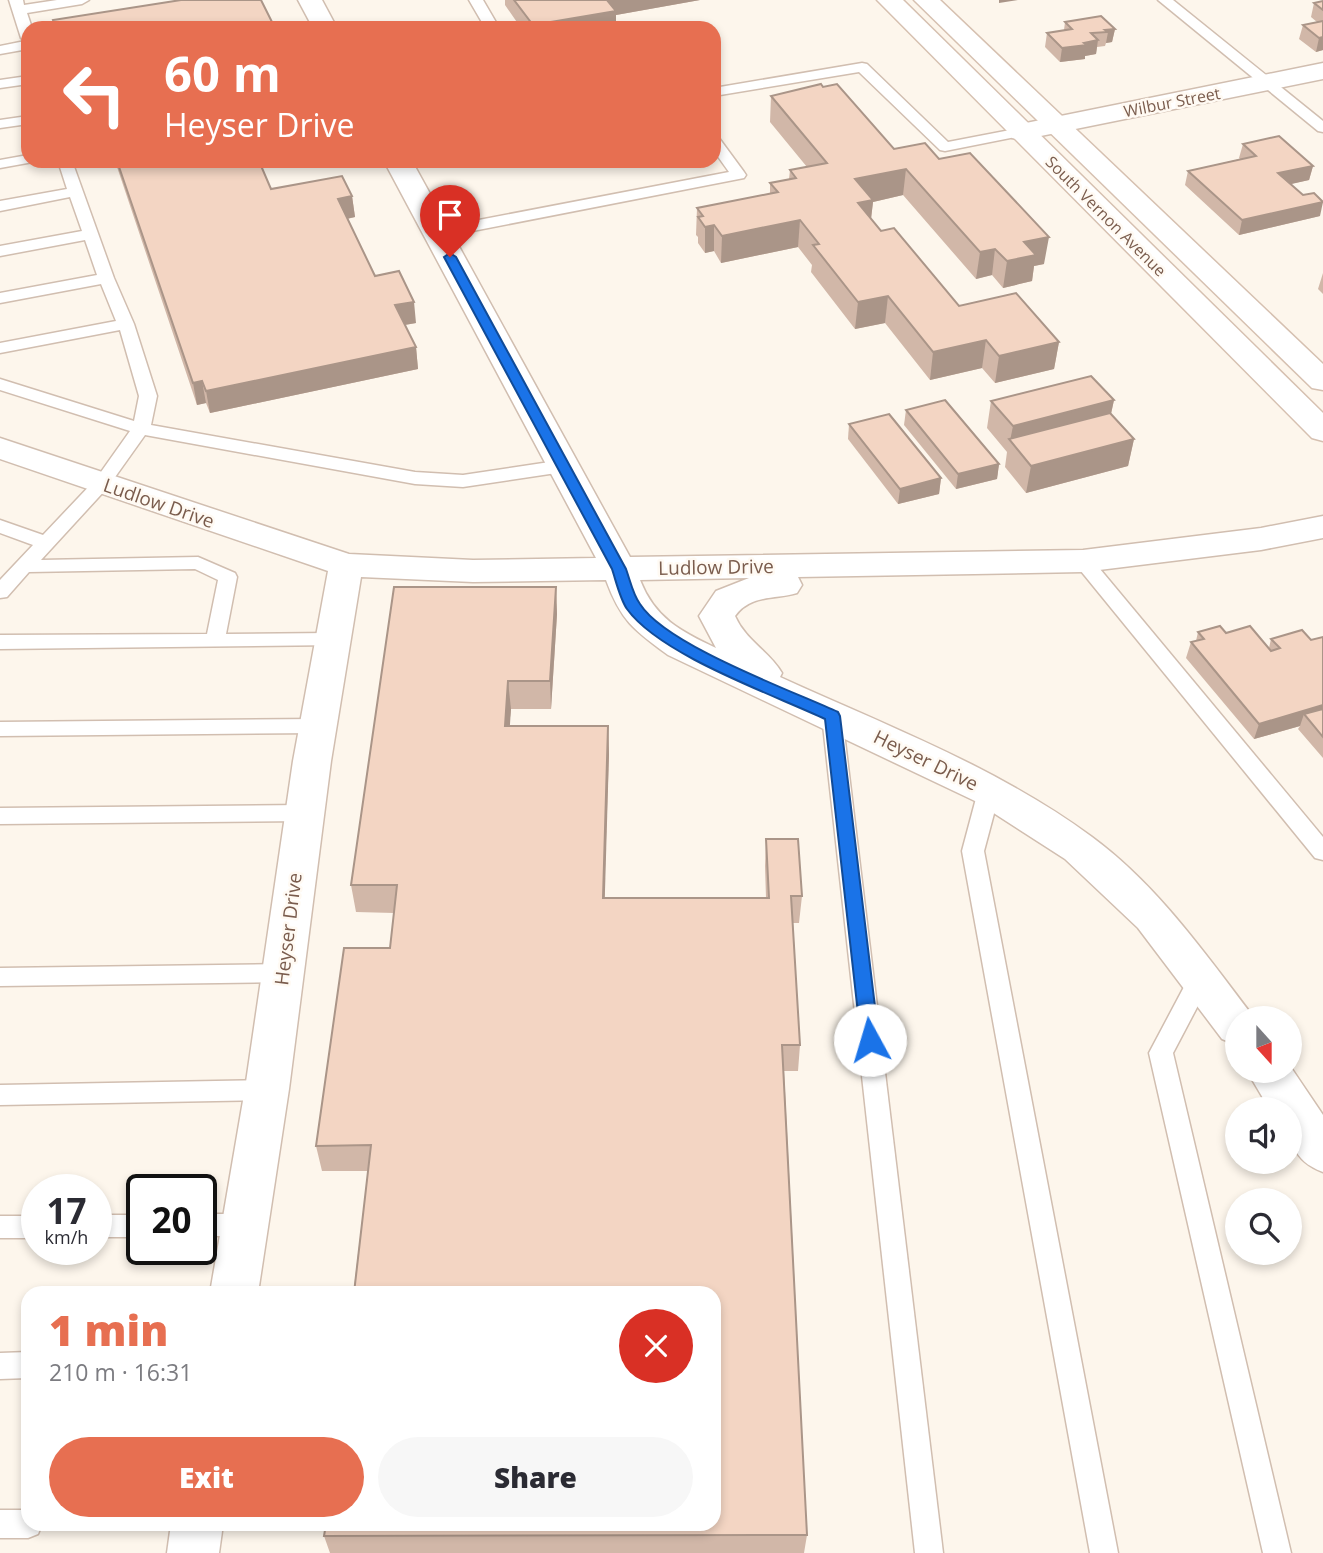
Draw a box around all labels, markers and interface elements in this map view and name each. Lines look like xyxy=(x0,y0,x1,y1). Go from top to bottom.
text: 60 m xyxy=(164,40,281,106)
icon: left xyxy=(49,49,140,140)
street label: Wilbur Street xyxy=(1122,82,1222,122)
text: Heyser Drive xyxy=(164,103,355,146)
street label: South Vernon Avenue xyxy=(1041,151,1171,281)
pin xyxy=(420,185,480,257)
icon: arrive xyxy=(431,196,469,234)
street label: Ludlow Drive xyxy=(100,472,218,534)
street label: Ludlow Drive xyxy=(658,553,774,581)
street label: Heyser Drive xyxy=(869,724,983,796)
street label: Heyser Drive xyxy=(268,871,308,987)
position arrow xyxy=(833,1003,907,1077)
north arrow xyxy=(1225,1006,1302,1083)
map controls xyxy=(1225,1006,1302,1265)
button: sound xyxy=(1225,1097,1302,1174)
speed limit sign: 20 xyxy=(126,1174,217,1265)
text: 17 xyxy=(46,1187,87,1234)
button: search xyxy=(1225,1188,1302,1265)
text: km/h xyxy=(45,1225,88,1249)
text: 1 min xyxy=(49,1301,168,1358)
button: close xyxy=(619,1309,693,1383)
text: 210 m · 16:31 xyxy=(49,1356,192,1388)
button: Exit xyxy=(49,1437,364,1517)
button: Share xyxy=(378,1437,693,1517)

